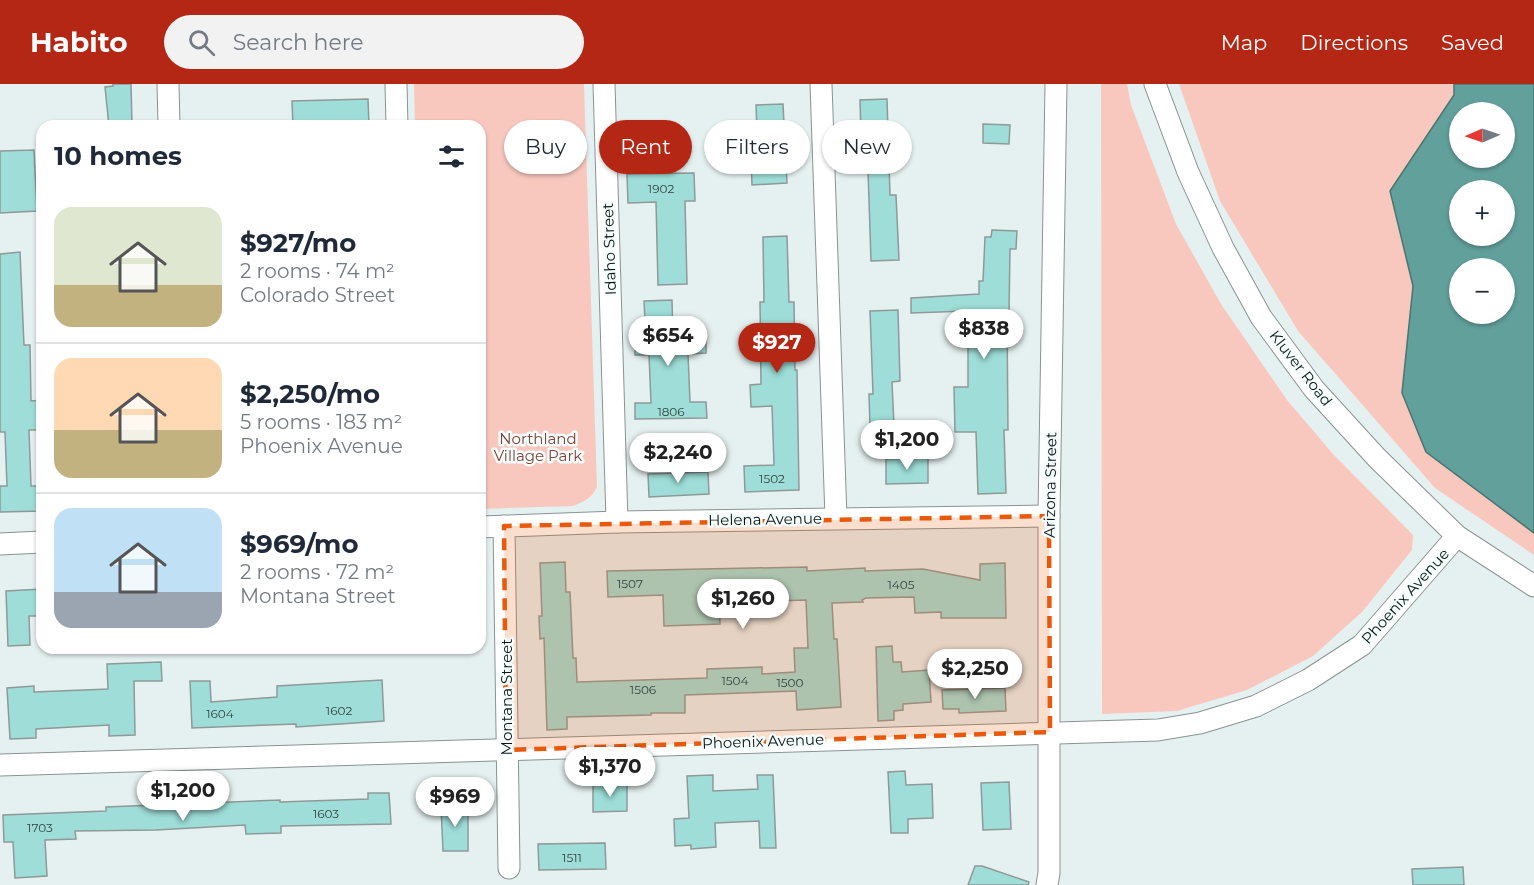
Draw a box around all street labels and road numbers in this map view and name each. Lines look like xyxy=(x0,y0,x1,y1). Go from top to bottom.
street label: Idaho Street xyxy=(598,203,620,295)
street label: Kluver Road xyxy=(1266,326,1336,410)
street label: Arizona Street xyxy=(1040,432,1060,538)
street label: Helena Avenue xyxy=(708,509,822,529)
street label: Phoenix Avenue xyxy=(1357,544,1453,648)
street label: Montana Street xyxy=(497,639,516,755)
street label: Phoenix Avenue xyxy=(702,729,824,753)

